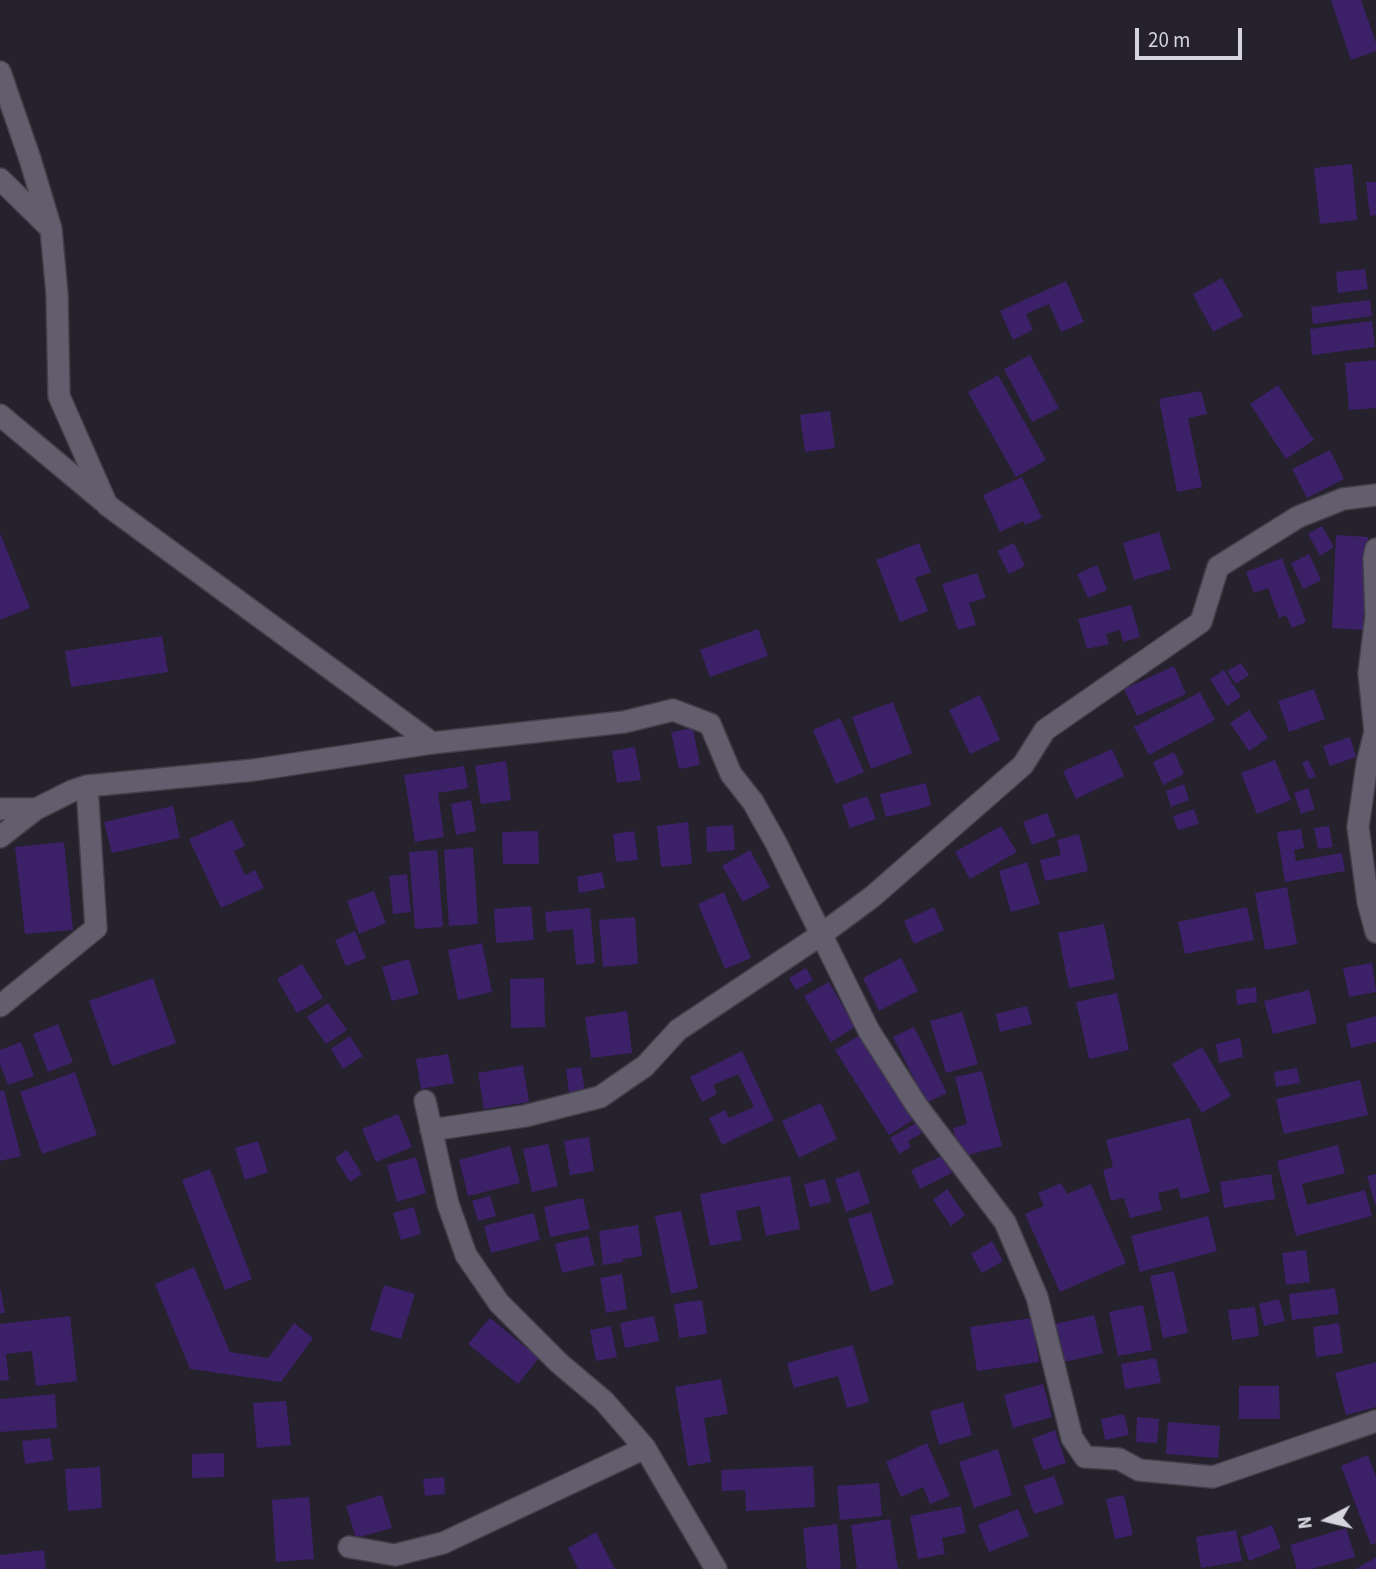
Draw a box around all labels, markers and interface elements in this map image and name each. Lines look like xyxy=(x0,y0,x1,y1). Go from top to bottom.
scale bar xyxy=(1138,14,1245,58)
text: 20 m xyxy=(1148,25,1190,55)
north arrow xyxy=(1292,1485,1362,1555)
text: N xyxy=(1291,1515,1320,1531)

